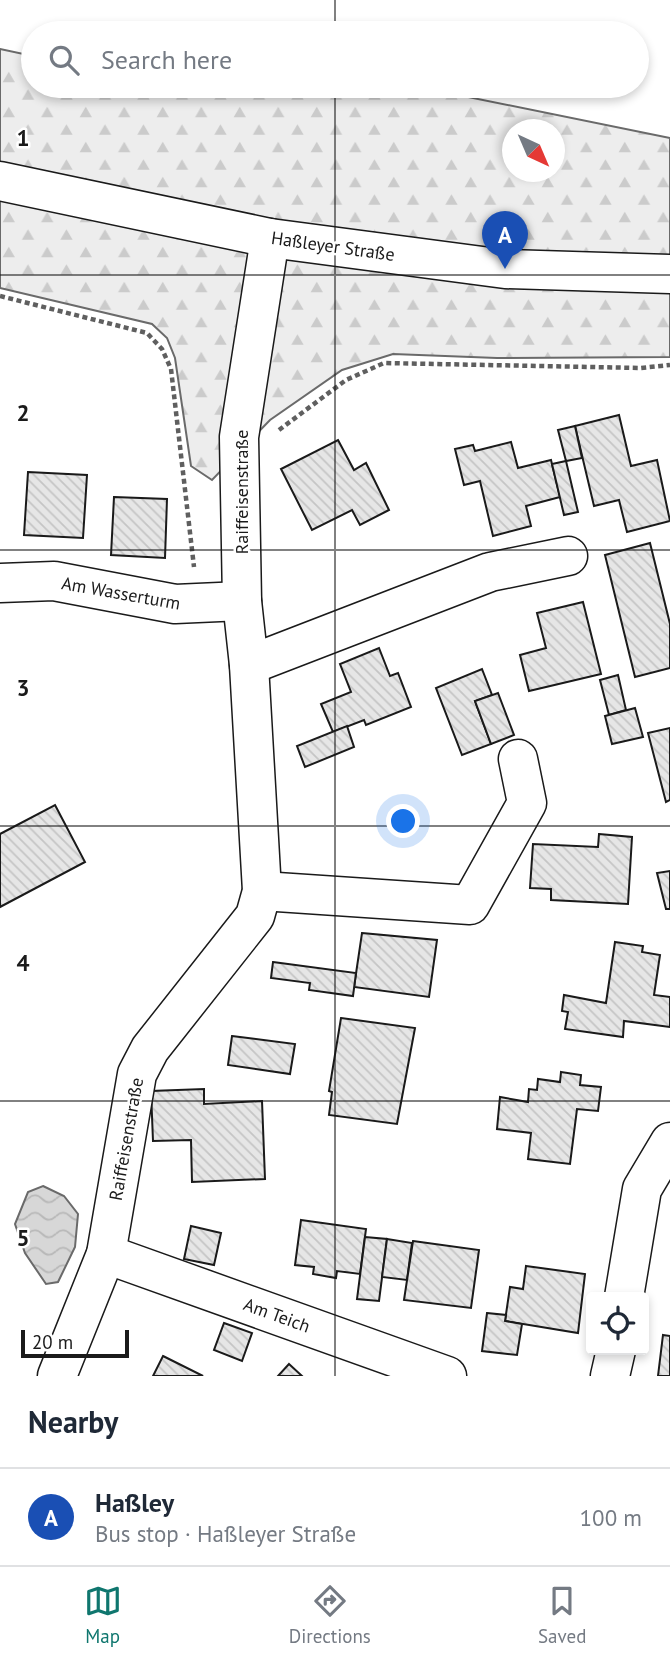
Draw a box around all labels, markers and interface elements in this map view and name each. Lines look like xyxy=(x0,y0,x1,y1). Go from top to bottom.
search box xyxy=(21,21,649,98)
icon: search xyxy=(45,41,83,79)
text: Search here xyxy=(101,43,232,76)
north arrow xyxy=(502,119,565,182)
text: 1 xyxy=(16,123,30,152)
pin: A xyxy=(482,211,528,269)
street label: Haßleyer Straße xyxy=(270,226,396,266)
text: 2 xyxy=(16,398,30,427)
street label: Raiffeisenstraße xyxy=(230,430,253,554)
street label: Am Wasserturm xyxy=(60,571,182,615)
text: 3 xyxy=(16,673,30,702)
your location xyxy=(386,804,420,838)
text: 4 xyxy=(16,948,30,977)
street label: Raiffeisenstraße xyxy=(104,1076,148,1202)
text: 5 xyxy=(16,1223,30,1252)
street label: Am Teich xyxy=(241,1292,313,1338)
map controls xyxy=(586,1292,649,1355)
button: locate xyxy=(586,1292,649,1355)
scale bar xyxy=(21,1327,130,1359)
text: 20 m xyxy=(32,1330,73,1354)
text: Nearby xyxy=(28,1402,118,1441)
text: Haßley xyxy=(95,1486,174,1519)
text: A xyxy=(44,1503,58,1532)
text: 100 m xyxy=(580,1503,642,1532)
text: Bus stop · Haßleyer Straße xyxy=(95,1519,356,1548)
tab: Map xyxy=(84,1582,122,1648)
tab: Directions xyxy=(289,1582,371,1648)
tab: Saved xyxy=(538,1582,586,1648)

